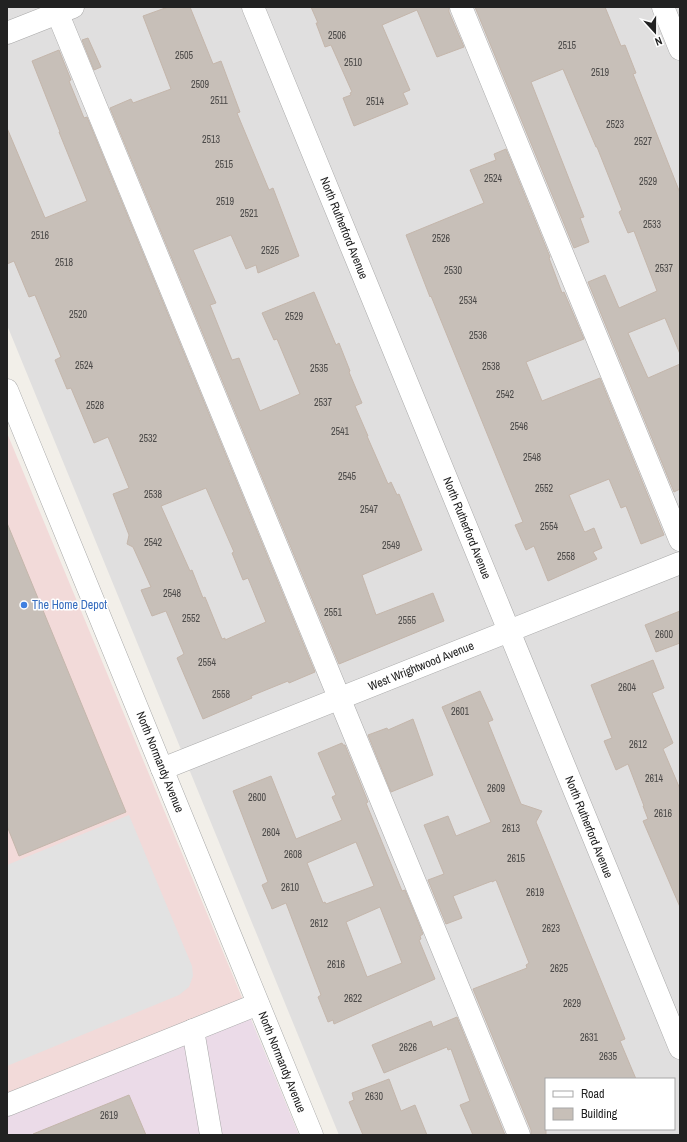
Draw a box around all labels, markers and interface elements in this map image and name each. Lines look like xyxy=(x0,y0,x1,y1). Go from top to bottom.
north arrow xyxy=(635,12,675,52)
house number: 2506 xyxy=(328,29,347,42)
text: N xyxy=(653,34,664,49)
house number: 2515 xyxy=(558,39,577,52)
house number: 2505 xyxy=(175,49,194,62)
house number: 2510 xyxy=(344,56,363,69)
house number: 2519 xyxy=(591,66,610,79)
house number: 2509 xyxy=(191,78,210,91)
house number: 2511 xyxy=(210,94,228,107)
house number: 2514 xyxy=(366,95,385,108)
house number: 2523 xyxy=(606,118,625,131)
house number: 2513 xyxy=(202,133,221,146)
house number: 2527 xyxy=(634,135,653,148)
house number: 2515 xyxy=(215,158,234,171)
house number: 2524 xyxy=(484,172,503,185)
street label: North Rutherford Avenue xyxy=(316,175,372,281)
house number: 2529 xyxy=(639,175,658,188)
house number: 2519 xyxy=(216,195,235,208)
house number: 2521 xyxy=(240,207,259,220)
house number: 2533 xyxy=(643,218,662,231)
house number: 2516 xyxy=(31,229,50,242)
house number: 2526 xyxy=(432,232,451,245)
house number: 2525 xyxy=(261,244,280,257)
house number: 2518 xyxy=(55,256,74,269)
house number: 2537 xyxy=(655,262,674,275)
house number: 2530 xyxy=(444,264,463,277)
house number: 2534 xyxy=(459,294,478,307)
house number: 2520 xyxy=(69,308,88,321)
house number: 2529 xyxy=(285,310,304,323)
house number: 2536 xyxy=(469,329,488,342)
house number: 2524 xyxy=(75,359,94,372)
house number: 2538 xyxy=(482,360,501,373)
house number: 2535 xyxy=(310,362,329,375)
house number: 2542 xyxy=(496,388,515,401)
house number: 2537 xyxy=(314,396,333,409)
house number: 2528 xyxy=(86,399,105,412)
house number: 2546 xyxy=(510,420,529,433)
house number: 2541 xyxy=(331,425,350,438)
house number: 2532 xyxy=(139,432,158,445)
house number: 2548 xyxy=(523,451,542,464)
house number: 2545 xyxy=(338,470,357,483)
street label: North Rutherford Avenue xyxy=(439,475,495,581)
house number: 2552 xyxy=(535,482,554,495)
house number: 2538 xyxy=(144,488,163,501)
house number: 2547 xyxy=(360,503,379,516)
house number: 2554 xyxy=(540,520,559,533)
house number: 2542 xyxy=(144,536,163,549)
house number: 2549 xyxy=(382,539,401,552)
house number: 2558 xyxy=(557,550,576,563)
house number: 2548 xyxy=(163,587,182,600)
place label: The Home Depot xyxy=(32,597,107,613)
marker: The Home Depot xyxy=(19,600,29,610)
house number: 2551 xyxy=(324,606,343,619)
house number: 2552 xyxy=(182,612,201,625)
house number: 2555 xyxy=(398,614,417,627)
house number: 2600 xyxy=(655,628,674,641)
street label: West Wrightwood Avenue xyxy=(366,637,476,695)
house number: 2554 xyxy=(198,656,217,669)
house number: 2604 xyxy=(618,681,637,694)
house number: 2558 xyxy=(212,688,231,701)
house number: 2601 xyxy=(451,705,470,718)
street label: North Normandy Avenue xyxy=(132,709,188,815)
house number: 2612 xyxy=(629,738,648,751)
house number: 2614 xyxy=(645,772,664,785)
street label: North Rutherford Avenue xyxy=(561,774,617,880)
house number: 2609 xyxy=(487,782,506,795)
house number: 2600 xyxy=(248,791,267,804)
house number: 2616 xyxy=(654,807,673,820)
house number: 2613 xyxy=(502,822,521,835)
house number: 2604 xyxy=(262,826,281,839)
house number: 2608 xyxy=(284,848,303,861)
house number: 2615 xyxy=(507,852,526,865)
house number: 2610 xyxy=(281,881,300,894)
house number: 2619 xyxy=(526,886,545,899)
house number: 2612 xyxy=(310,917,329,930)
house number: 2623 xyxy=(542,922,561,935)
house number: 2616 xyxy=(327,958,346,971)
house number: 2625 xyxy=(550,962,569,975)
house number: 2622 xyxy=(344,992,363,1005)
house number: 2629 xyxy=(563,997,582,1010)
street label: North Normandy Avenue xyxy=(254,1009,310,1115)
house number: 2631 xyxy=(580,1031,599,1044)
house number: 2626 xyxy=(399,1041,418,1054)
house number: 2635 xyxy=(599,1050,618,1063)
legend xyxy=(545,1078,675,1130)
text: Road xyxy=(581,1086,605,1102)
house number: 2630 xyxy=(365,1090,384,1103)
text: Building xyxy=(581,1106,618,1122)
house number: 2619 xyxy=(100,1109,119,1122)

